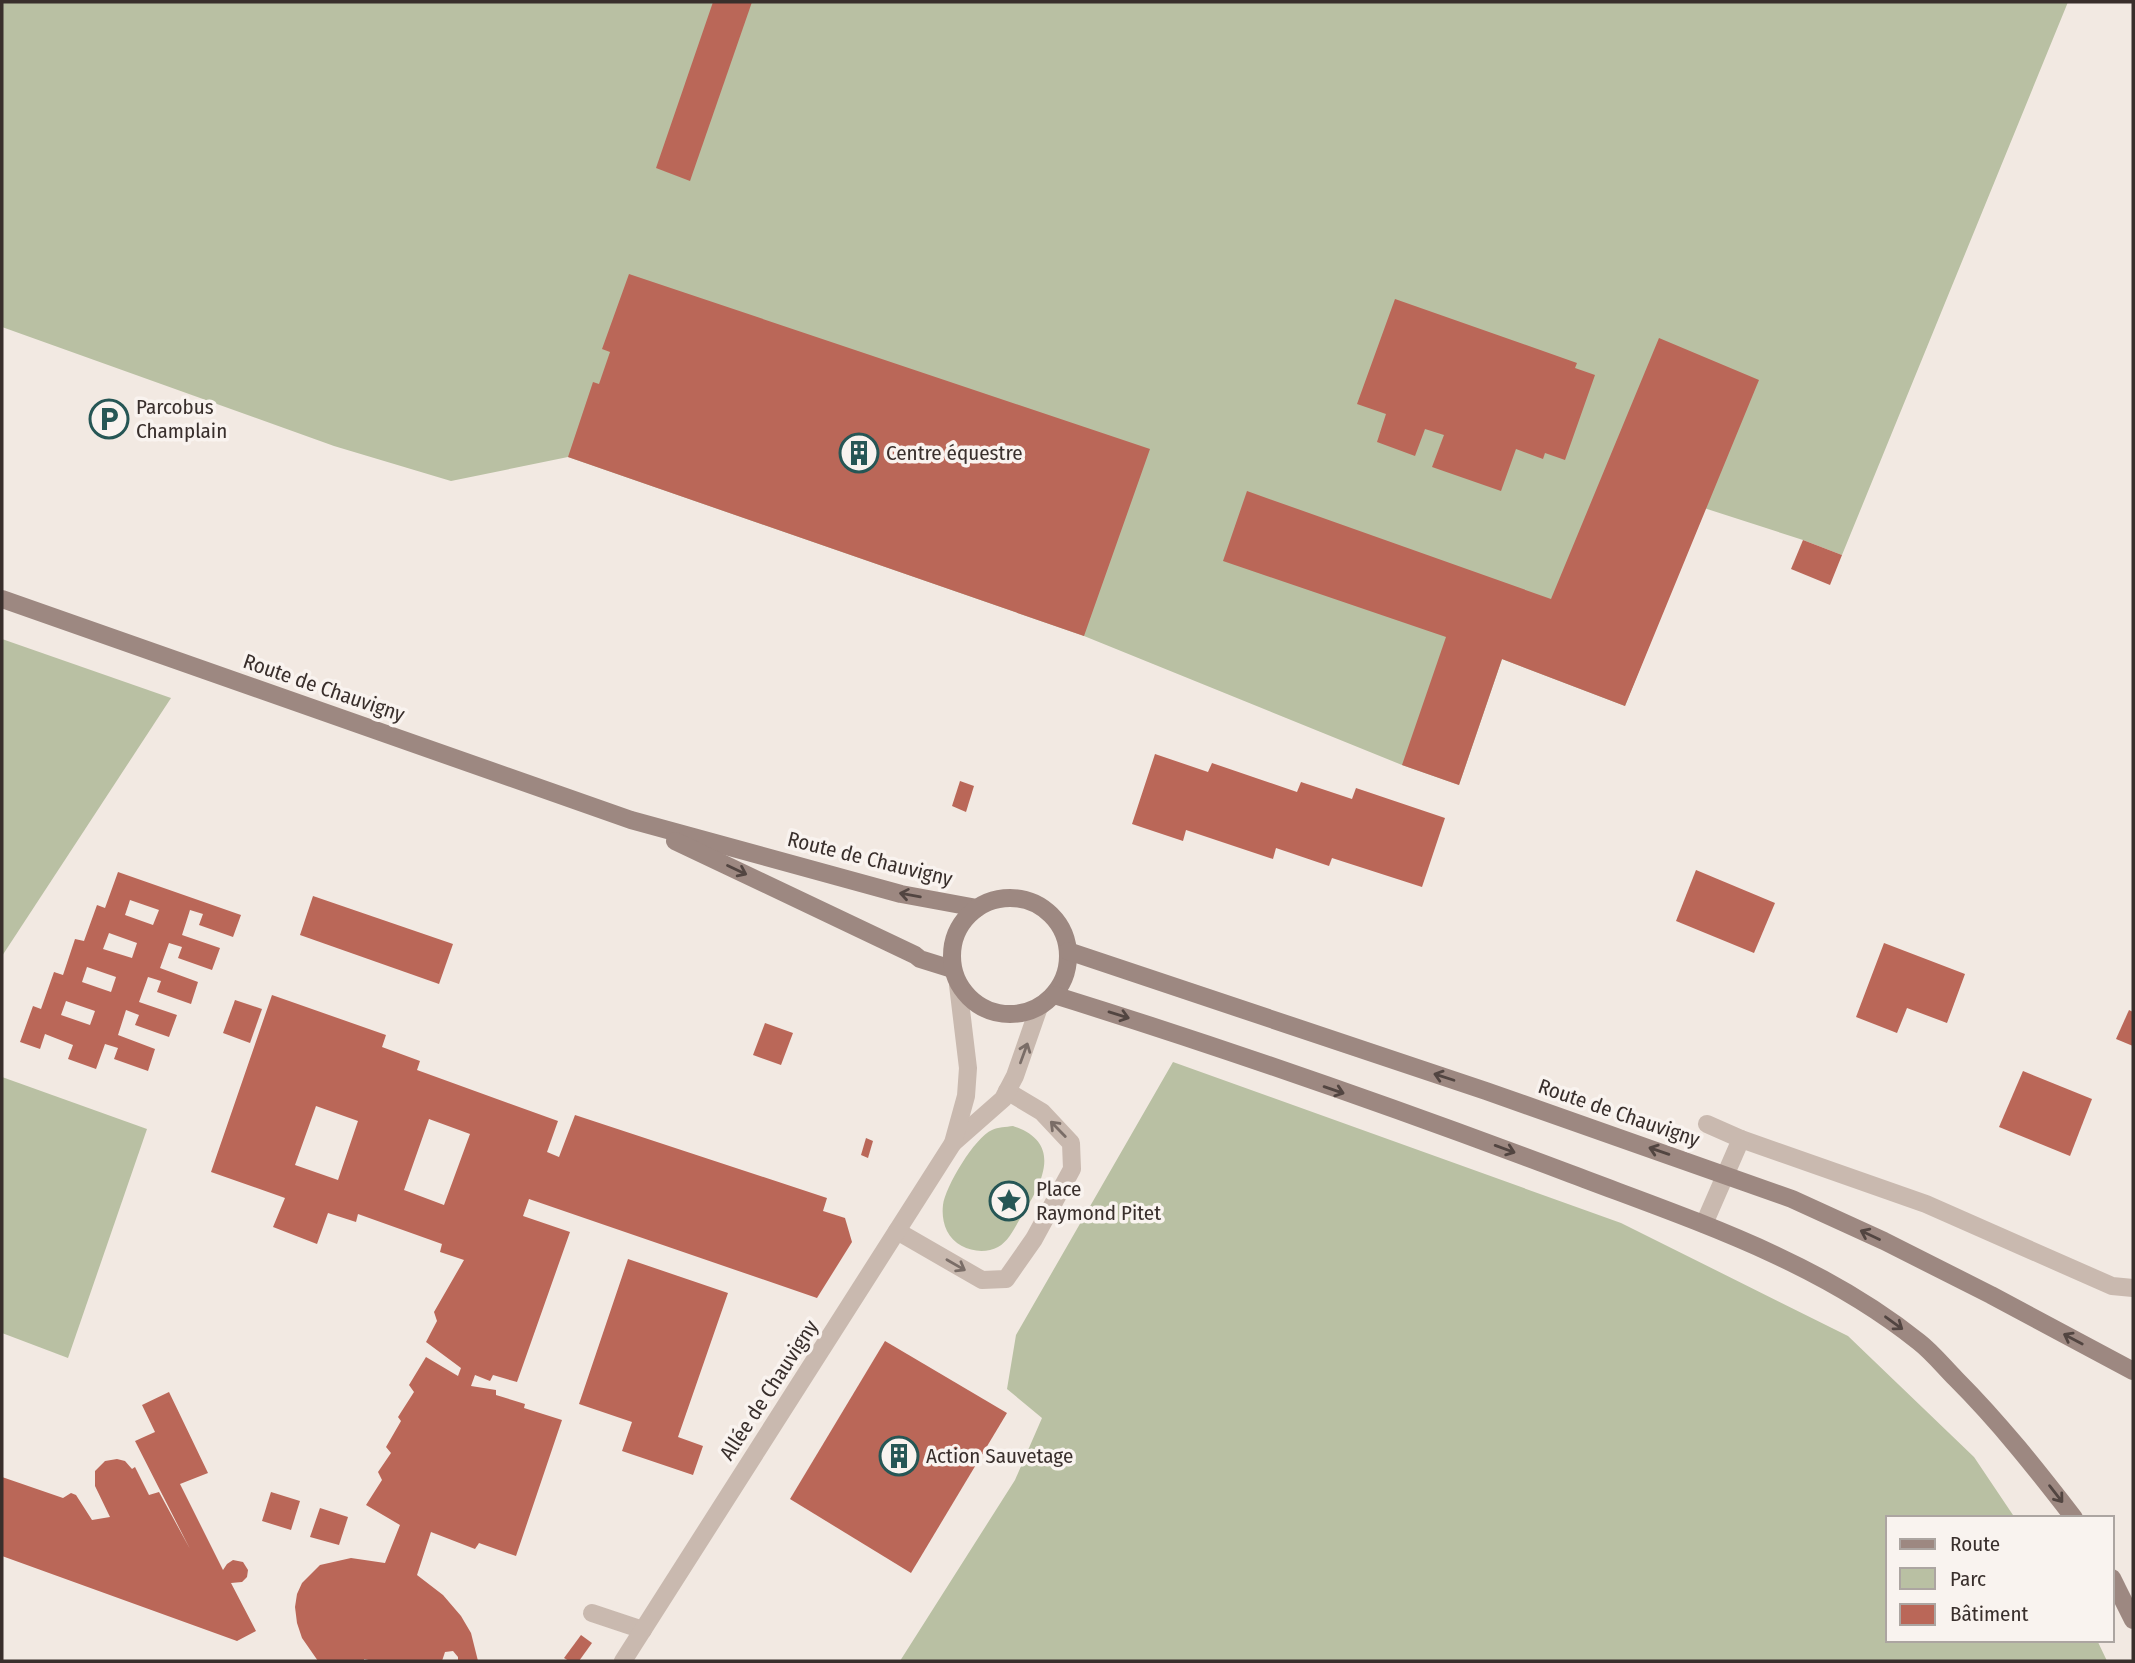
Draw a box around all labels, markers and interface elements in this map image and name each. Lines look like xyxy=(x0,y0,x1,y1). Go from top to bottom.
place label: Parcobus Champlain xyxy=(136,394,227,444)
parking icon: Parcobus Champlain xyxy=(88,398,130,440)
building icon: Centre équestre xyxy=(838,432,880,474)
place label: Centre équestre xyxy=(886,440,1023,466)
street label: Route de Chauvigny xyxy=(240,648,409,728)
street label: Route de Chauvigny xyxy=(785,826,956,892)
one-way arrow xyxy=(726,864,747,877)
one-way arrow xyxy=(899,888,922,902)
one-way arrow xyxy=(1108,1010,1130,1023)
one-way arrow xyxy=(1018,1042,1031,1064)
one-way arrow xyxy=(1433,1070,1455,1083)
street label: Route de Chauvigny xyxy=(1535,1073,1704,1153)
one-way arrow xyxy=(1323,1084,1345,1097)
one-way arrow xyxy=(1050,1121,1067,1138)
one-way arrow xyxy=(1493,1144,1515,1157)
one-way arrow xyxy=(1649,1144,1671,1156)
place label: Place Raymond Pitet xyxy=(1036,1176,1161,1226)
place icon: Place Raymond Pitet xyxy=(988,1180,1030,1222)
one-way arrow xyxy=(1860,1228,1882,1241)
one-way arrow xyxy=(946,1258,966,1272)
street label: Allée de Chauvigny xyxy=(714,1315,824,1465)
one-way arrow xyxy=(1884,1316,1903,1330)
one-way arrow xyxy=(2063,1331,2084,1345)
building icon: Action Sauvetage xyxy=(878,1435,920,1477)
place label: Action Sauvetage xyxy=(926,1443,1073,1469)
one-way arrow xyxy=(2048,1485,2063,1503)
legend xyxy=(1886,1516,2114,1642)
text: Route xyxy=(1950,1531,2000,1557)
text: Parc xyxy=(1950,1566,1986,1592)
text: Bâtiment xyxy=(1950,1601,2029,1627)

